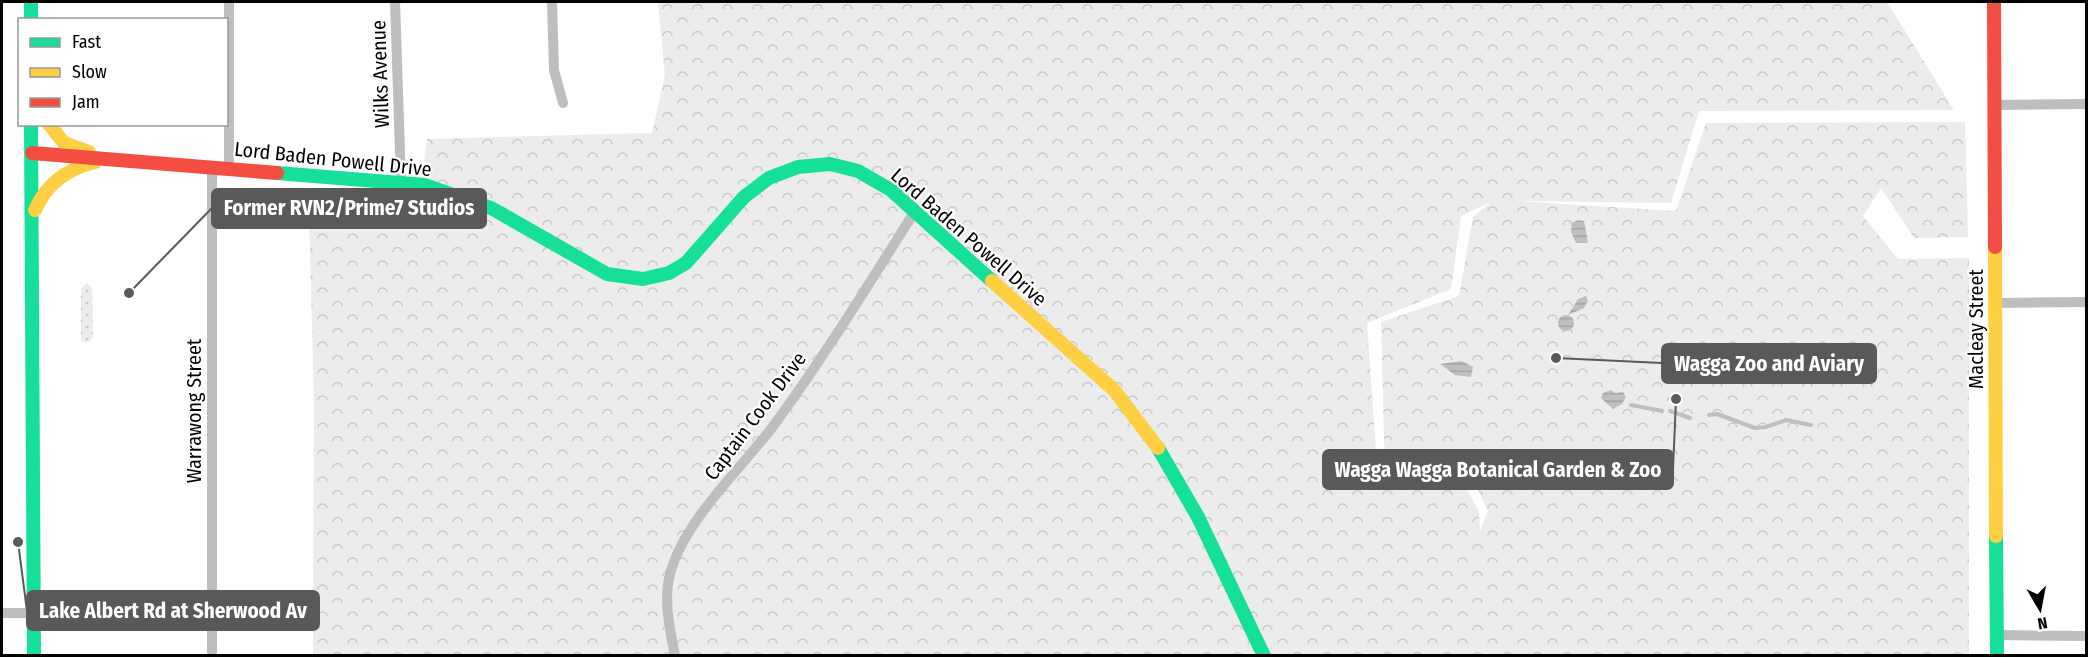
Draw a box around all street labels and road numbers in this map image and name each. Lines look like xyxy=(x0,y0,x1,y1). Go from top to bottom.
street label: Wilks Avenue xyxy=(366,20,394,128)
street label: Lord Baden Powell Drive xyxy=(233,137,433,181)
street label: Lord Baden Powell Drive xyxy=(886,163,1052,311)
street label: Macleay Street xyxy=(1964,269,1988,389)
street label: Warrawong Street xyxy=(182,338,206,483)
street label: Captain Cook Drive xyxy=(699,347,811,485)

